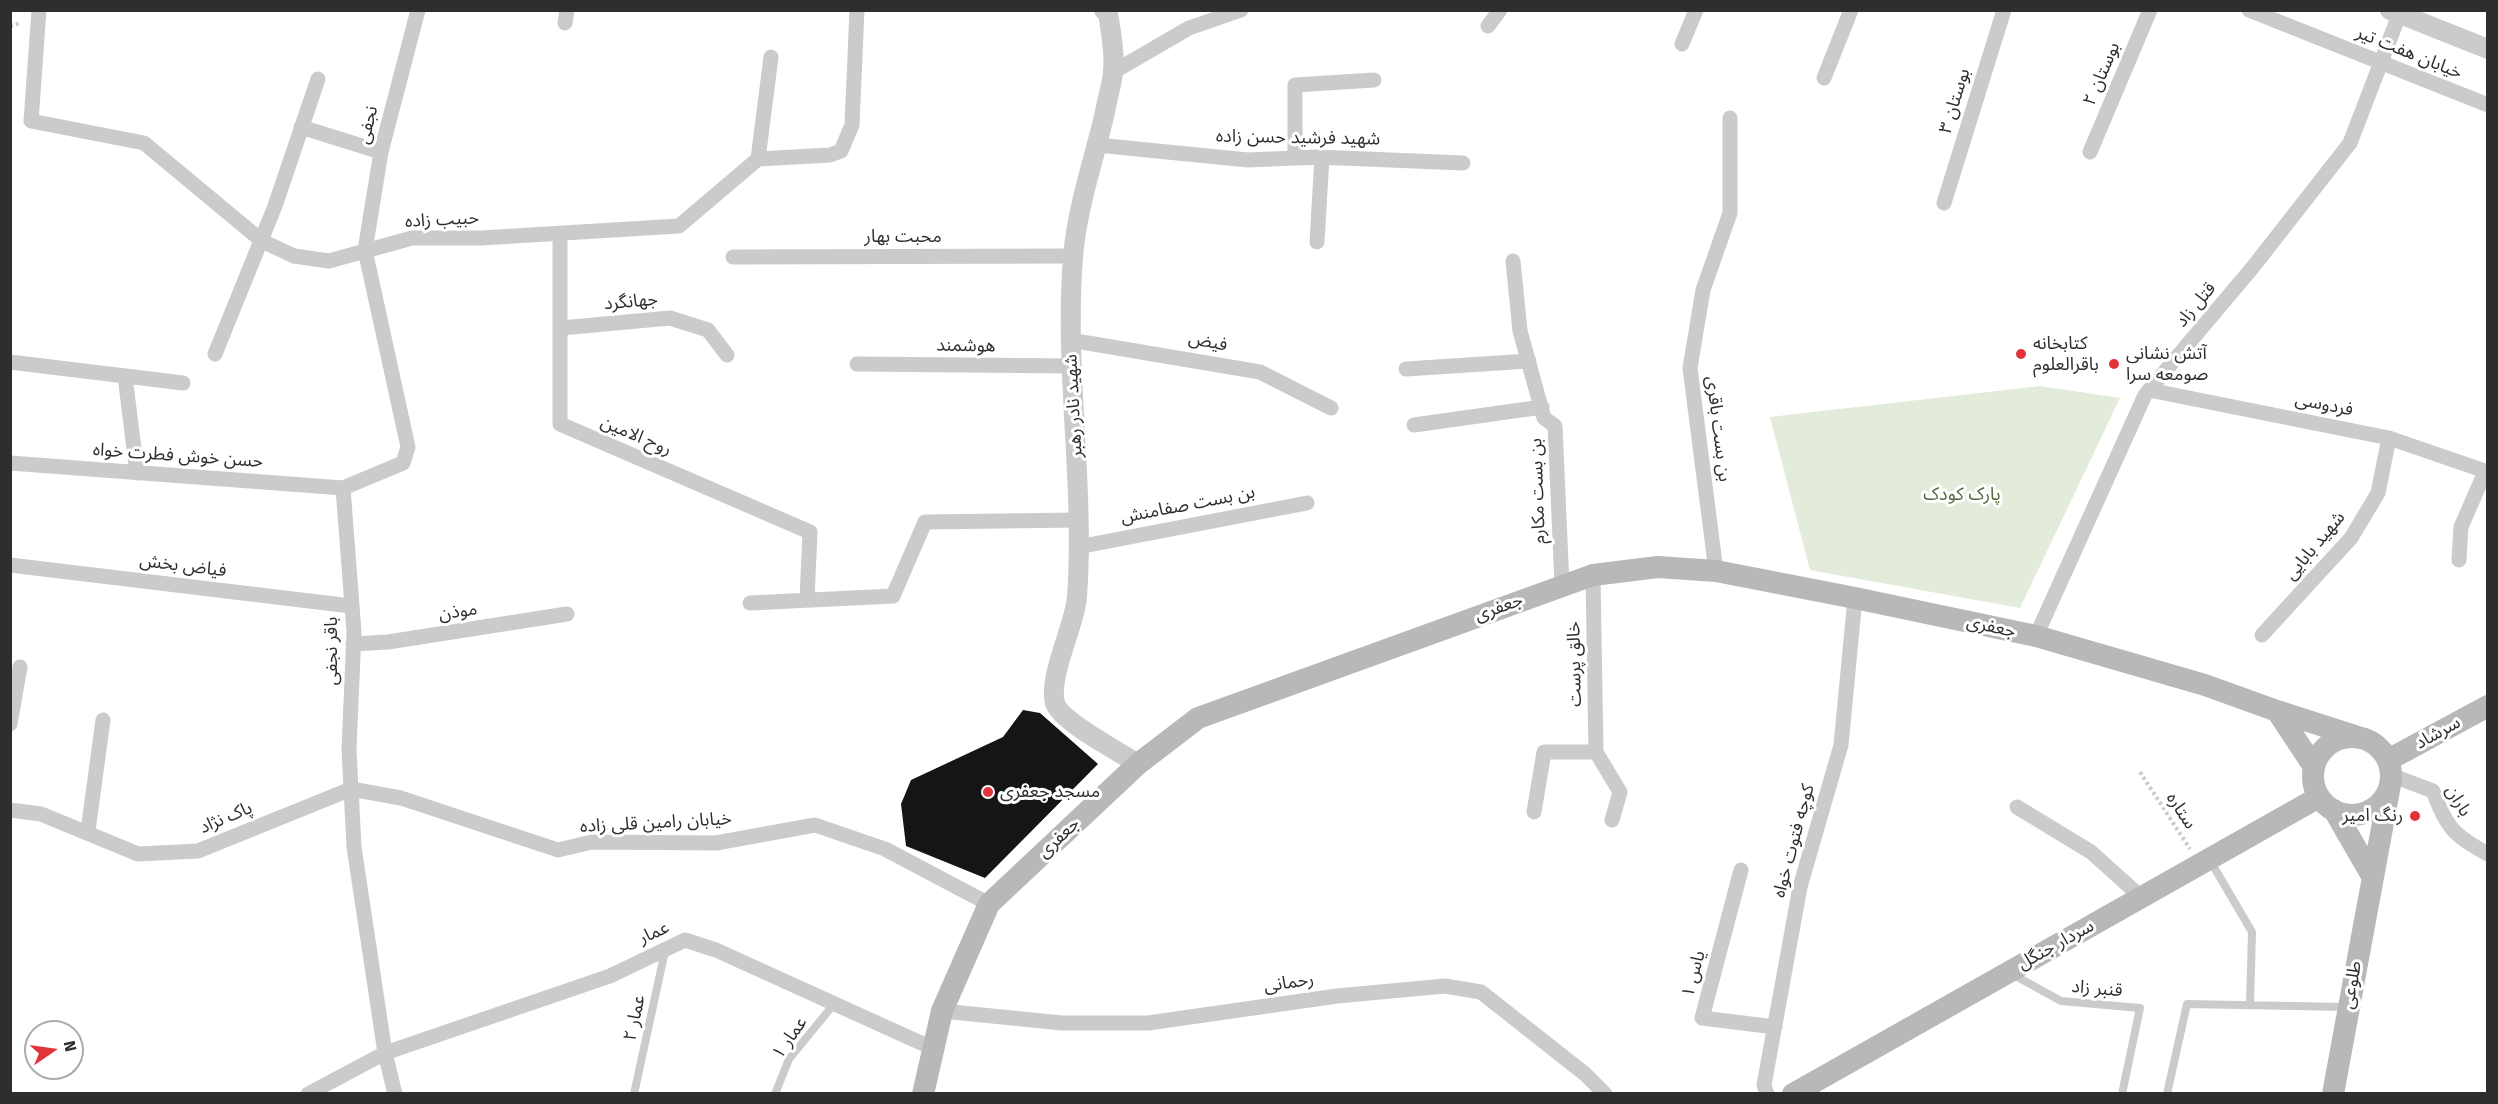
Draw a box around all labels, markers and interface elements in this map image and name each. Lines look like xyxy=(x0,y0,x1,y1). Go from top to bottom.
street label: خیابان هفت تیر xyxy=(2353,22,2465,84)
street label: بوستان ۲ xyxy=(2079,39,2125,109)
street label: بوستان ۳ xyxy=(1935,66,1975,136)
street label: نجفی xyxy=(353,104,383,146)
street label: شهید فرشید حسن زاده xyxy=(1216,126,1380,150)
street label: حبیب زاده xyxy=(404,207,480,233)
street label: محبت بهار xyxy=(864,226,942,248)
street label: قتل زاد xyxy=(2171,278,2221,332)
street label: جهانگرد xyxy=(603,289,659,315)
street label: فیض xyxy=(1187,328,1229,356)
place label: کتابخانه باقرالعلوم xyxy=(2033,333,2099,376)
street label: هوشمند xyxy=(936,335,996,357)
place label: آتش نشانی صومعه سرا xyxy=(2126,343,2208,386)
marker: کتابخانه باقرالعلوم xyxy=(2014,347,2028,361)
street label: شهید نادر رهبر xyxy=(1060,354,1088,458)
marker: آتش نشانی صومعه سرا xyxy=(2107,357,2121,371)
street label: بن بست باقری xyxy=(1701,375,1735,483)
street label: فردوسی xyxy=(2293,389,2355,421)
street label: روح الامین xyxy=(597,411,675,461)
street label: بن بست مکارم xyxy=(1525,438,1551,544)
street label: حسن خوش فطرت خواه xyxy=(92,439,264,473)
street label: بن بست صفامنش xyxy=(1119,481,1257,529)
park label: پارک کودک xyxy=(1923,484,2001,506)
street label: شهید بابایی xyxy=(2280,507,2350,585)
street label: فیاض بخش xyxy=(138,550,228,582)
street label: جعفری xyxy=(1472,589,1526,627)
street label: موذن xyxy=(437,599,479,625)
street label: جعفری xyxy=(1964,611,2018,643)
street label: باقر نجفی xyxy=(321,617,343,685)
street label: خالق پرست xyxy=(1563,621,1587,707)
street label: سرشاد xyxy=(2411,712,2465,754)
place label: مسجد جعفری xyxy=(1000,781,1100,803)
street label: باران xyxy=(2440,781,2476,821)
street label: کوچه فتوت خواه xyxy=(1768,782,1820,900)
marker: مسجد جعفری xyxy=(981,785,995,799)
street label: ستاره xyxy=(2161,789,2201,833)
street label: پاک نژاد xyxy=(196,797,256,839)
place label: رنگ امیر xyxy=(2342,805,2403,827)
street label: خیابان رامین قلی زاده xyxy=(580,808,732,838)
marker: رنگ امیر xyxy=(2408,809,2422,823)
street label: جعفری xyxy=(1033,813,1085,863)
street label: سردار جنگل xyxy=(2014,915,2098,975)
street label: عمار xyxy=(635,917,673,949)
street label: یاس ۱ xyxy=(1677,948,1711,1000)
street label: طلوعی xyxy=(2337,959,2367,1011)
street label: رحمانی xyxy=(1263,969,1315,997)
street label: قنبر زاد xyxy=(2070,976,2124,1002)
street label: عمار ۲ xyxy=(620,993,650,1043)
street label: عمار ۱ xyxy=(768,1013,812,1063)
north arrow xyxy=(24,1020,84,1080)
text: N xyxy=(60,1039,81,1054)

